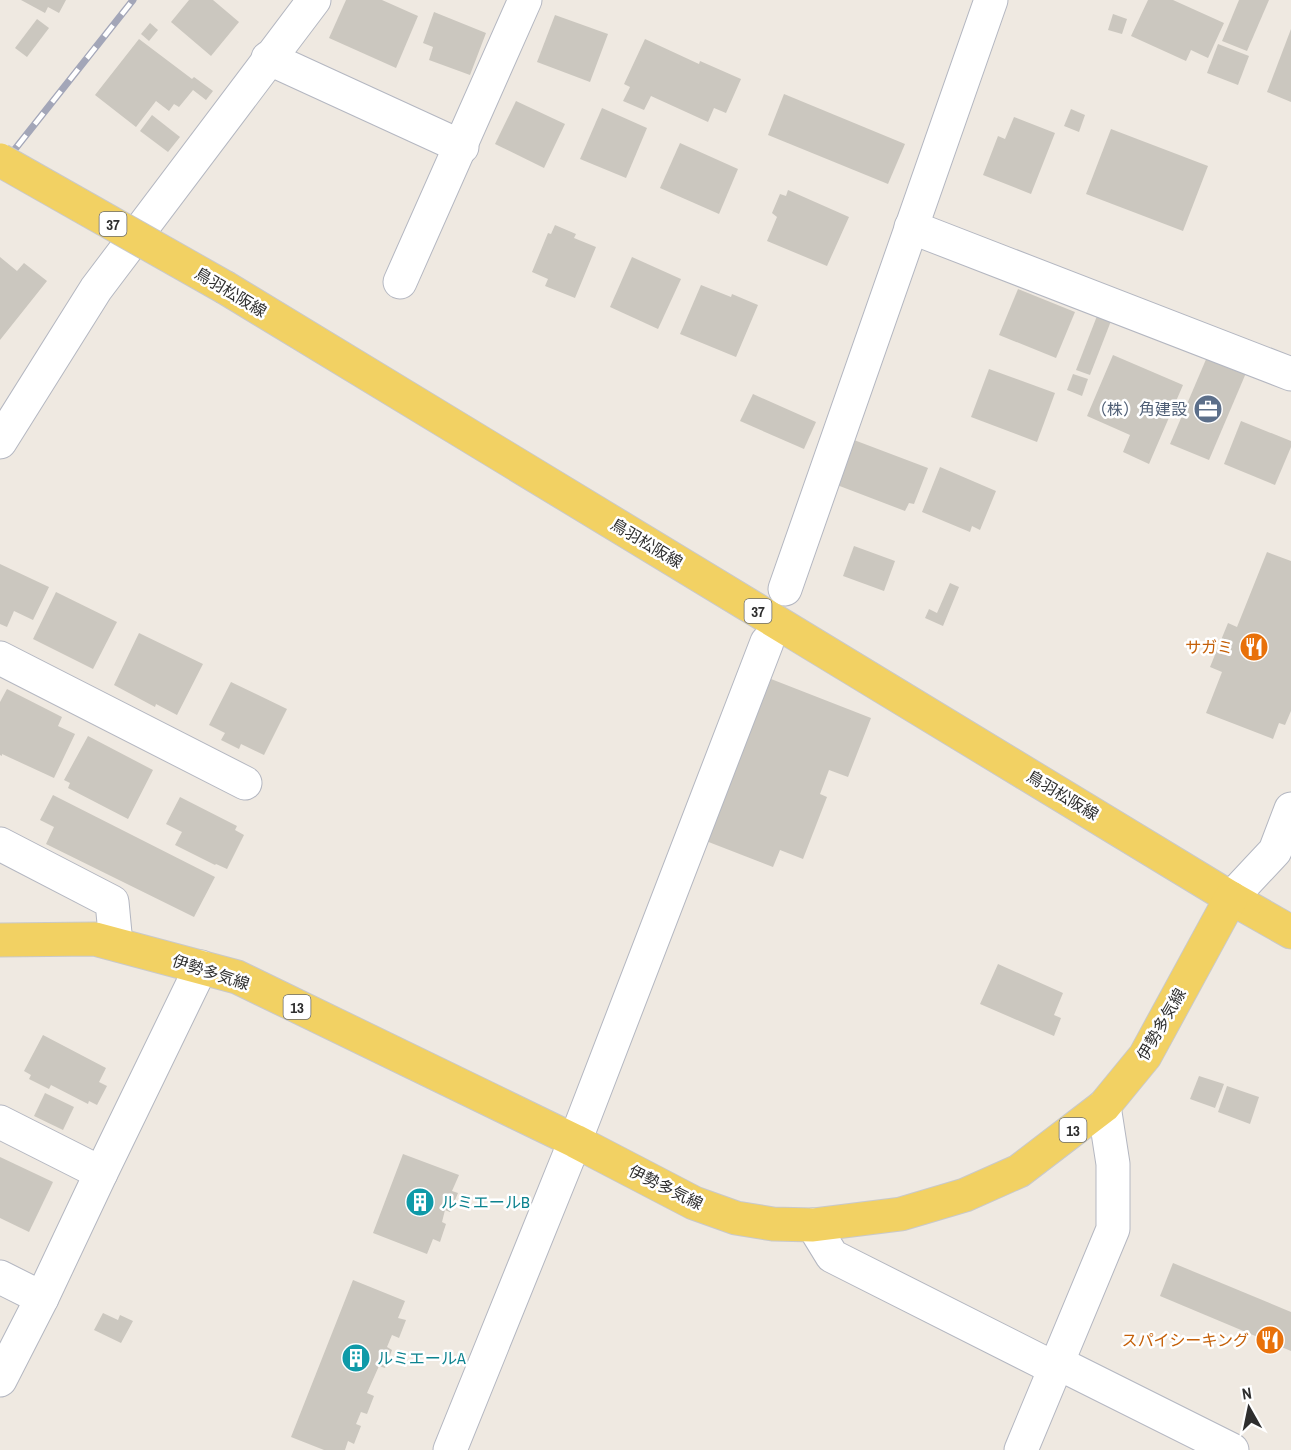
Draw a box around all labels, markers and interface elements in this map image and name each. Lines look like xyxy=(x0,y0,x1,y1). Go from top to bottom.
road number: 37 xyxy=(100,212,126,236)
street label: 鳥羽松阪線 xyxy=(191,262,271,322)
office icon: （株）角建設 xyxy=(1192,393,1224,425)
place label: （株）角建設 xyxy=(1091,398,1187,420)
street label: 鳥羽松阪線 xyxy=(607,513,687,573)
road number: 37 xyxy=(744,599,771,623)
restaurant icon: サガミ xyxy=(1238,631,1270,663)
place label: サガミ xyxy=(1185,636,1233,658)
street label: 鳥羽松阪線 xyxy=(1023,765,1103,825)
street label: 伊勢多気線 xyxy=(170,949,252,995)
street label: 伊勢多気線 xyxy=(1131,984,1191,1064)
road number: 13 xyxy=(284,995,310,1019)
road number: 13 xyxy=(1060,1118,1086,1142)
street label: 伊勢多気線 xyxy=(625,1160,707,1214)
building icon: ルミエールB xyxy=(404,1186,436,1218)
place label: ルミエールB xyxy=(441,1191,530,1213)
restaurant icon: スパイシーキング xyxy=(1254,1324,1286,1356)
place label: スパイシーキング xyxy=(1121,1329,1249,1351)
building icon: ルミエールA xyxy=(340,1342,372,1374)
place label: ルミエールA xyxy=(377,1347,466,1369)
north arrow xyxy=(1219,1378,1279,1438)
text: N xyxy=(1240,1382,1253,1405)

